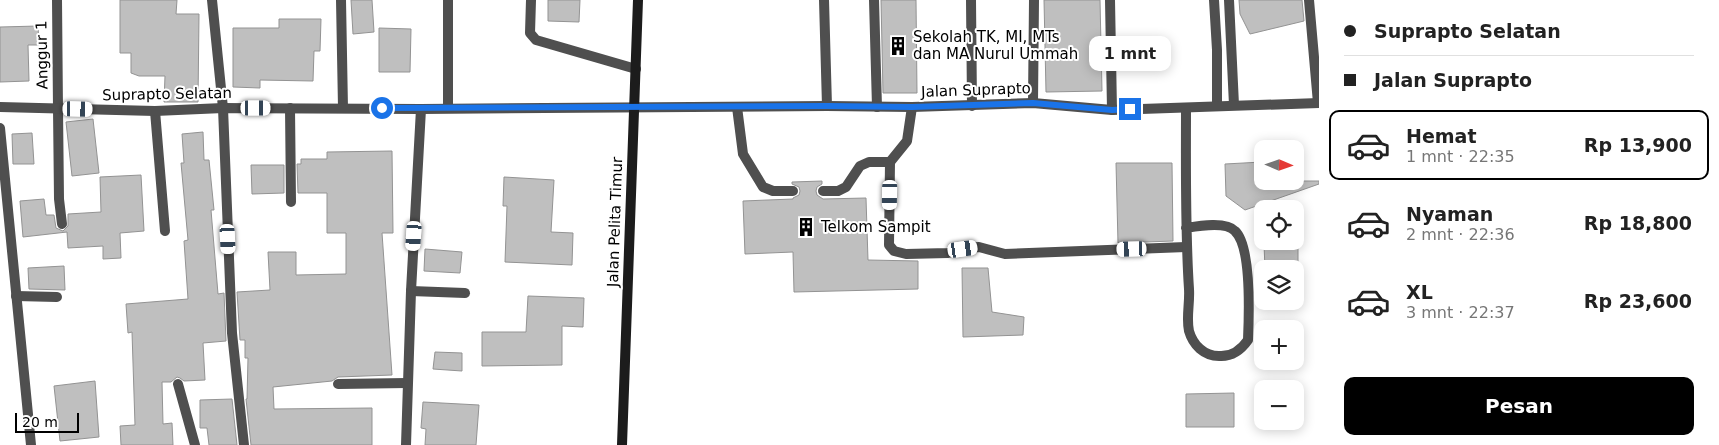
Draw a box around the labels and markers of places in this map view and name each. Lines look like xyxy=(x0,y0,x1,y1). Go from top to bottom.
place label: Sekolah TK, MI, MTs dan MA Nurul Ummah xyxy=(913,28,1078,63)
building icon: Sekolah TK, MI, MTs dan MA Nurul Ummah xyxy=(887,35,909,57)
building icon: Telkom Sampit xyxy=(795,216,817,238)
place label: Telkom Sampit xyxy=(820,218,931,236)

